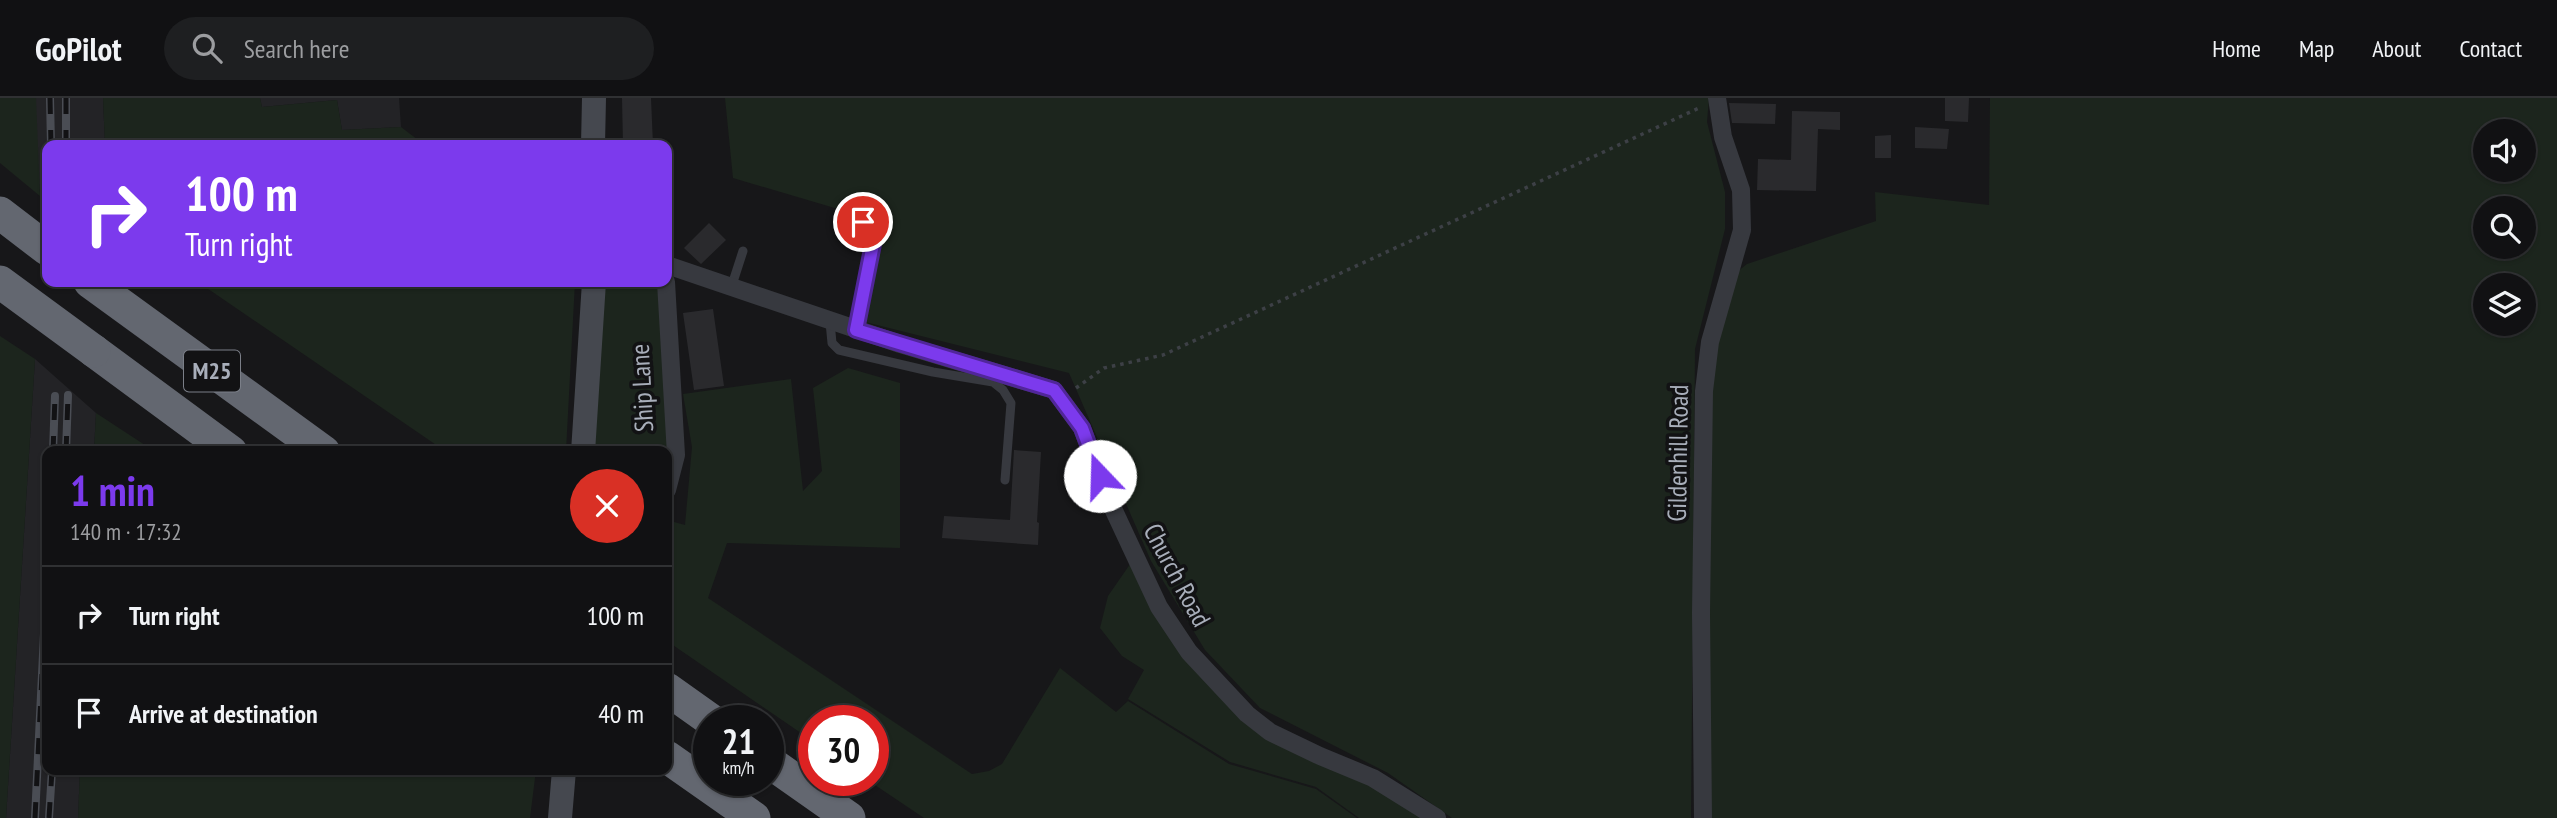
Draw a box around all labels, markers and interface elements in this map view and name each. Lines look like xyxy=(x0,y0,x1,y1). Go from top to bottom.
search box xyxy=(164,17,654,80)
text: GoPilot xyxy=(35,27,122,70)
icon: search xyxy=(188,29,226,67)
text: Search here xyxy=(244,32,349,65)
text: Home xyxy=(2212,33,2261,64)
text: Map xyxy=(2299,33,2334,64)
text: About xyxy=(2372,33,2421,64)
text: Contact xyxy=(2459,33,2522,64)
map controls xyxy=(2473,119,2536,336)
button: sound xyxy=(2473,119,2536,182)
text: 100 m xyxy=(185,161,298,225)
icon: right xyxy=(70,168,161,259)
pin xyxy=(833,192,893,252)
button: search xyxy=(2473,196,2536,259)
icon: arrive xyxy=(844,203,882,241)
text: Turn right xyxy=(185,223,293,265)
button: layers xyxy=(2473,273,2536,336)
street label: Ship Lane xyxy=(623,343,660,433)
road number: M25 xyxy=(184,350,240,392)
street label: Gildenhill Road xyxy=(1660,384,1695,522)
position arrow xyxy=(1063,439,1137,513)
text: 1 min xyxy=(70,463,155,518)
button: close xyxy=(570,469,644,543)
text: 140 m · 17:32 xyxy=(70,517,182,546)
street label: Church Road xyxy=(1137,517,1218,632)
icon: right xyxy=(70,596,108,634)
text: Turn right xyxy=(129,599,220,632)
text: 100 m xyxy=(586,599,644,632)
icon: arrive xyxy=(70,694,108,732)
text: Arrive at destination xyxy=(129,697,318,730)
text: 40 m xyxy=(598,697,644,730)
speed limit sign: 30 xyxy=(798,705,889,796)
text: 21 xyxy=(722,718,755,764)
text: km/h xyxy=(723,756,754,779)

